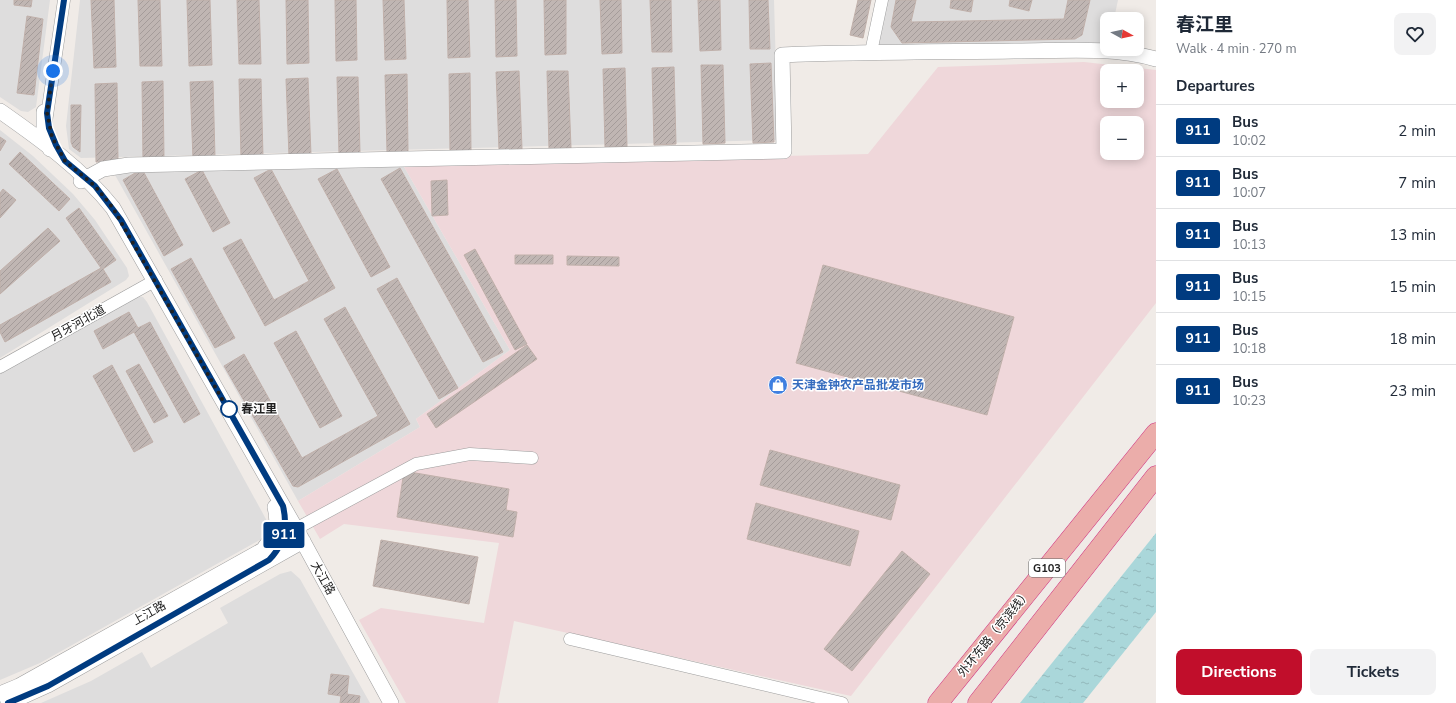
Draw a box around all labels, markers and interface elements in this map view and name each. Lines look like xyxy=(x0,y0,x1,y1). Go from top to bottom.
north arrow xyxy=(1100,12,1144,56)
map controls xyxy=(1100,12,1144,160)
text: 春江里 xyxy=(1176,12,1233,38)
button: heart xyxy=(1394,13,1436,55)
text: Walk · 4 min · 270 m xyxy=(1176,40,1297,58)
your location xyxy=(43,61,63,81)
button: + xyxy=(1100,64,1144,108)
text: Departures xyxy=(1176,76,1255,96)
text: Bus xyxy=(1232,112,1258,132)
button: − xyxy=(1100,116,1144,160)
text: 911 xyxy=(1185,121,1211,140)
text: 2 min xyxy=(1398,121,1436,141)
text: 10:02 xyxy=(1232,132,1266,150)
text: Bus xyxy=(1232,164,1258,184)
text: 911 xyxy=(1185,173,1211,192)
text: 7 min xyxy=(1398,173,1436,193)
text: 10:07 xyxy=(1232,184,1266,202)
text: Bus xyxy=(1232,216,1258,236)
text: 911 xyxy=(1185,225,1211,244)
text: 13 min xyxy=(1389,225,1436,245)
text: 10:13 xyxy=(1232,236,1266,254)
text: Bus xyxy=(1232,268,1258,288)
text: 911 xyxy=(1185,277,1211,296)
text: 15 min xyxy=(1389,277,1436,297)
text: 10:15 xyxy=(1232,288,1266,306)
street label: 月牙河北道 xyxy=(48,301,108,345)
text: Bus xyxy=(1232,320,1258,340)
text: 911 xyxy=(1185,329,1211,348)
text: 18 min xyxy=(1389,329,1436,349)
text: 10:18 xyxy=(1232,340,1266,358)
text: Bus xyxy=(1232,372,1258,392)
shop icon: 天津金钟农产品批发市场 xyxy=(767,374,789,396)
place label: 天津金钟农产品批发市场 xyxy=(792,377,924,393)
text: 911 xyxy=(1185,381,1211,400)
text: 23 min xyxy=(1389,381,1436,401)
text: 10:23 xyxy=(1232,392,1266,410)
marker: 春江里 xyxy=(220,400,238,418)
place label: 春江里 xyxy=(241,401,277,417)
line badge: 911 xyxy=(261,522,307,548)
text: 911 xyxy=(271,525,297,544)
street label: 大江路 xyxy=(307,558,339,598)
road number: G103 xyxy=(1029,559,1065,577)
street label: 外环东路（京滨线） xyxy=(954,586,1034,680)
street label: 上江路 xyxy=(129,597,169,629)
button: Directions xyxy=(1176,649,1302,695)
button: Tickets xyxy=(1310,649,1436,695)

